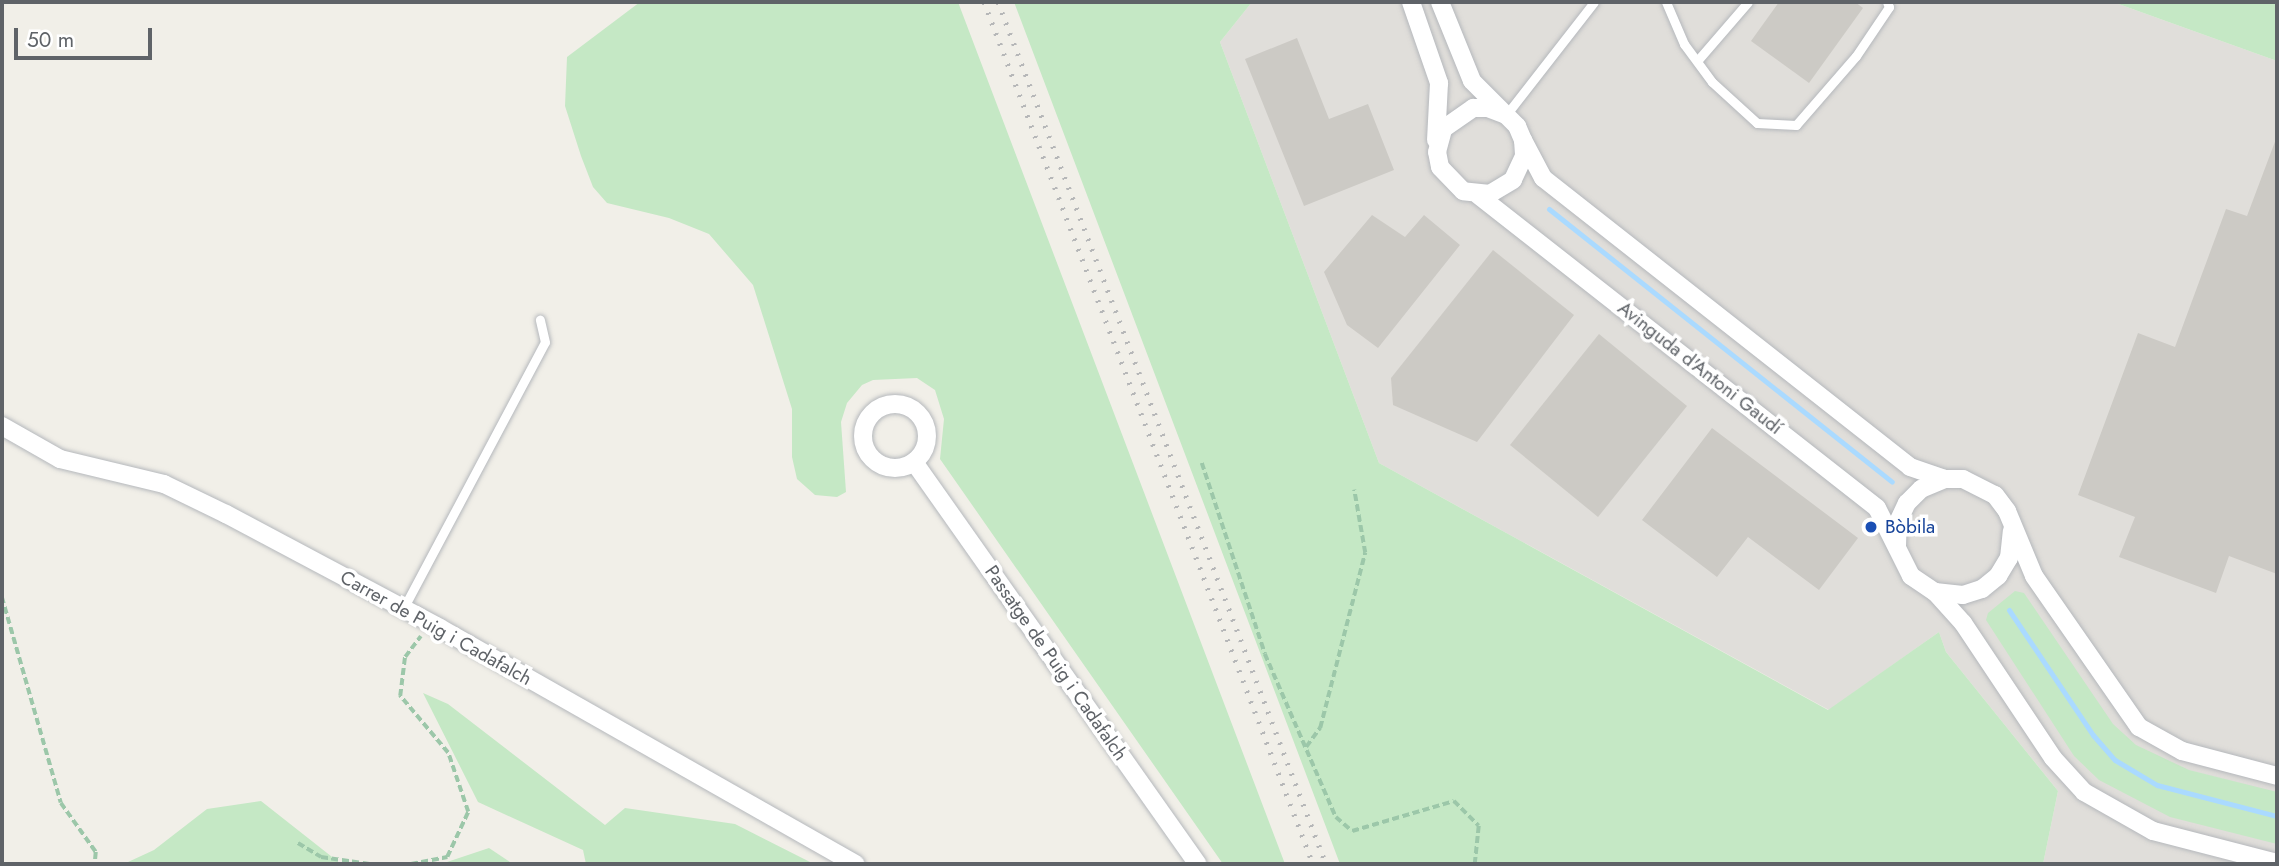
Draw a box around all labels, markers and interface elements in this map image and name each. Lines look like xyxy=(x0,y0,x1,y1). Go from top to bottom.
scale bar xyxy=(18,14,156,58)
text: 50 m xyxy=(27,25,74,55)
street label: Avinguda d'Antoni Gaudí xyxy=(1613,297,1787,439)
place label: Bòbila xyxy=(1885,516,1935,538)
marker: Bòbila xyxy=(1863,519,1879,535)
street label: Passatge de Puig i Cadafalch xyxy=(980,561,1132,765)
street label: Carrer de Puig i Cadafalch xyxy=(336,566,536,690)

